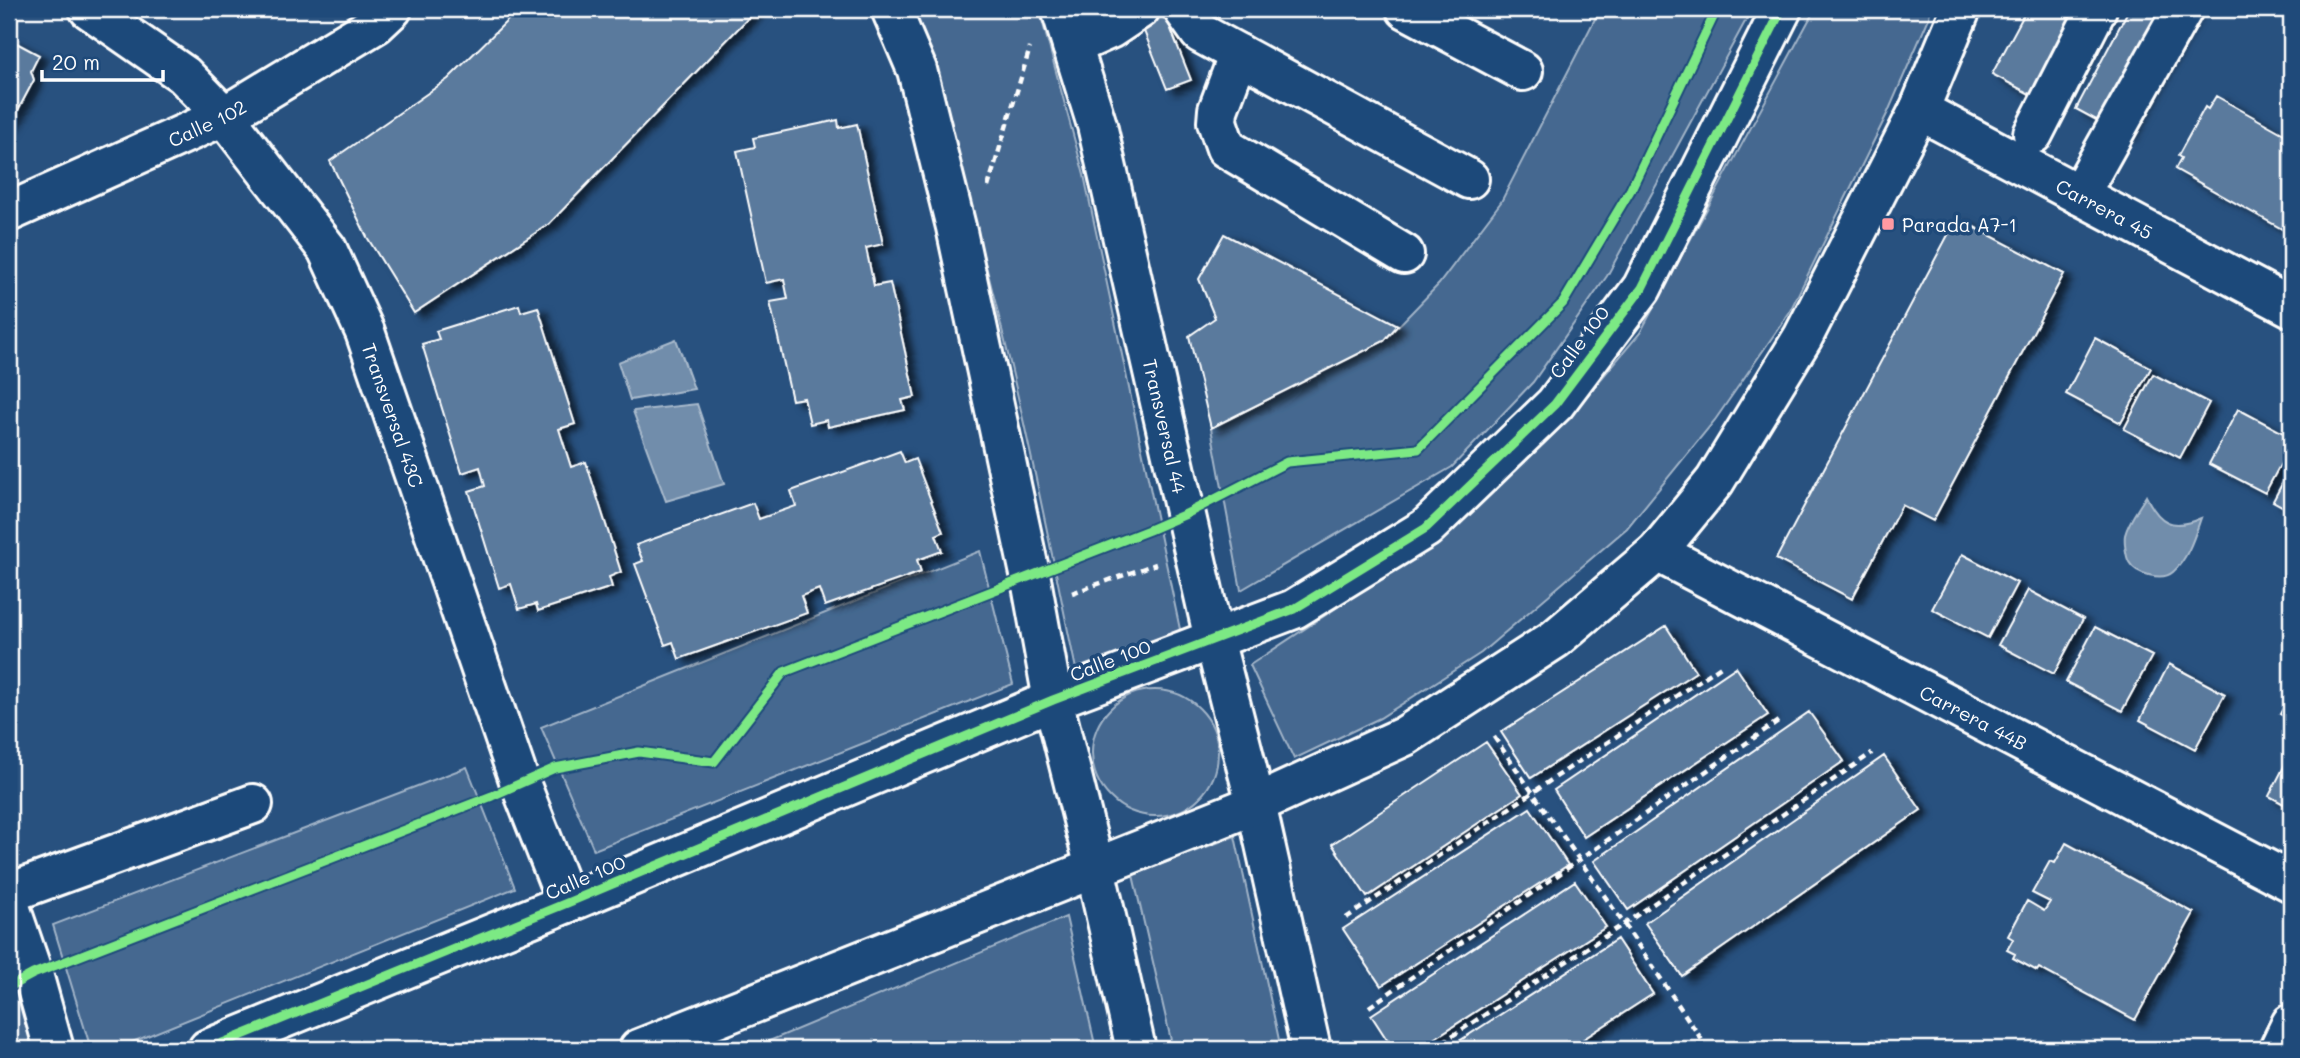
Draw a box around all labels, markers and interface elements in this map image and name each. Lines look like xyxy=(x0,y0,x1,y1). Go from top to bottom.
scale bar xyxy=(42,38,163,82)
text: 20 m xyxy=(52,48,100,75)
street label: Calle 102 xyxy=(164,93,250,152)
street label: Carrera 45 xyxy=(2052,172,2157,244)
place label: Parada A7-1 xyxy=(1902,212,2017,237)
marker: Parada A7-1 xyxy=(1880,216,1896,232)
street label: Calle 100 xyxy=(1544,300,1615,383)
street label: Transversal 43C xyxy=(357,339,430,490)
street label: Transversal 44 xyxy=(1138,356,1193,496)
street label: Calle 100 xyxy=(1066,633,1154,687)
street label: Carrera 44B xyxy=(1916,679,2032,755)
street label: Calle 100 xyxy=(541,849,629,905)

